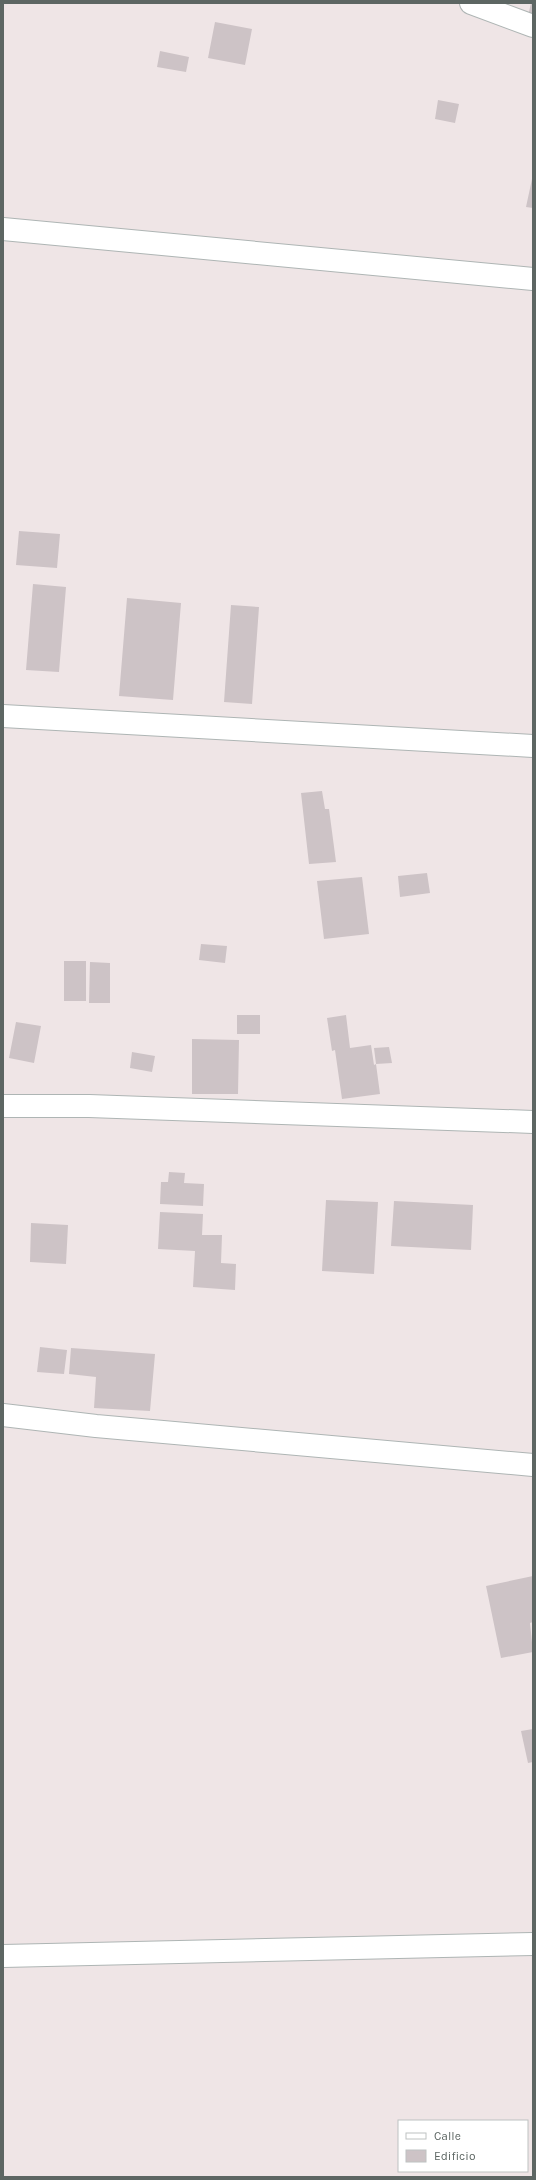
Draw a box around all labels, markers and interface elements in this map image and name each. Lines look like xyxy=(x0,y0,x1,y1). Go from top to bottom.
legend xyxy=(398,2120,528,2172)
text: Calle xyxy=(434,2129,461,2143)
text: Edificio xyxy=(434,2149,475,2163)

